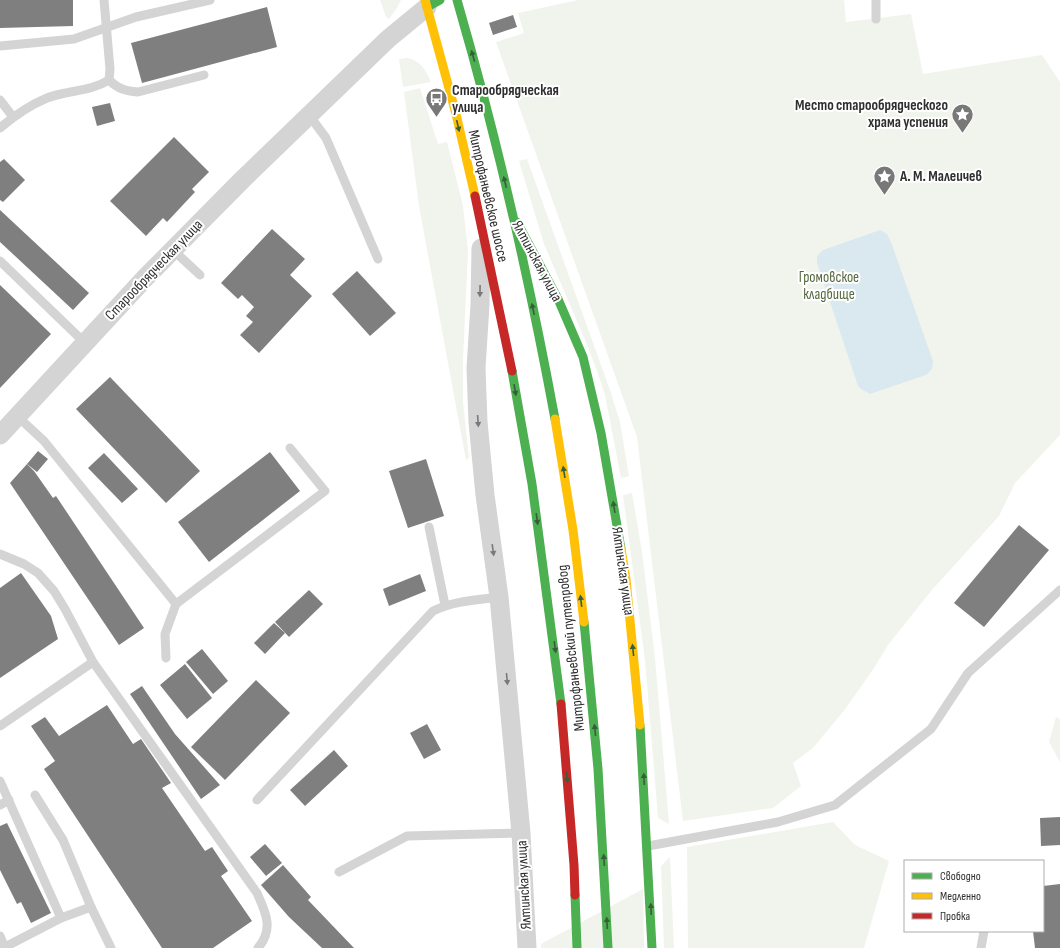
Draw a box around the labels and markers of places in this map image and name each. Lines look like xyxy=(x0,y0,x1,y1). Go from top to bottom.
place label: Старообрядческая улица xyxy=(452,81,559,117)
bus stop icon: Старообрядческая улица xyxy=(423,86,449,119)
place label: Место старообрядческого храма успения xyxy=(795,96,948,132)
place icon: Место старообрядческого храма успения xyxy=(950,101,976,134)
place icon: А. М. Малеичев xyxy=(872,163,898,196)
place label: А. М. Малеичев xyxy=(899,167,982,186)

